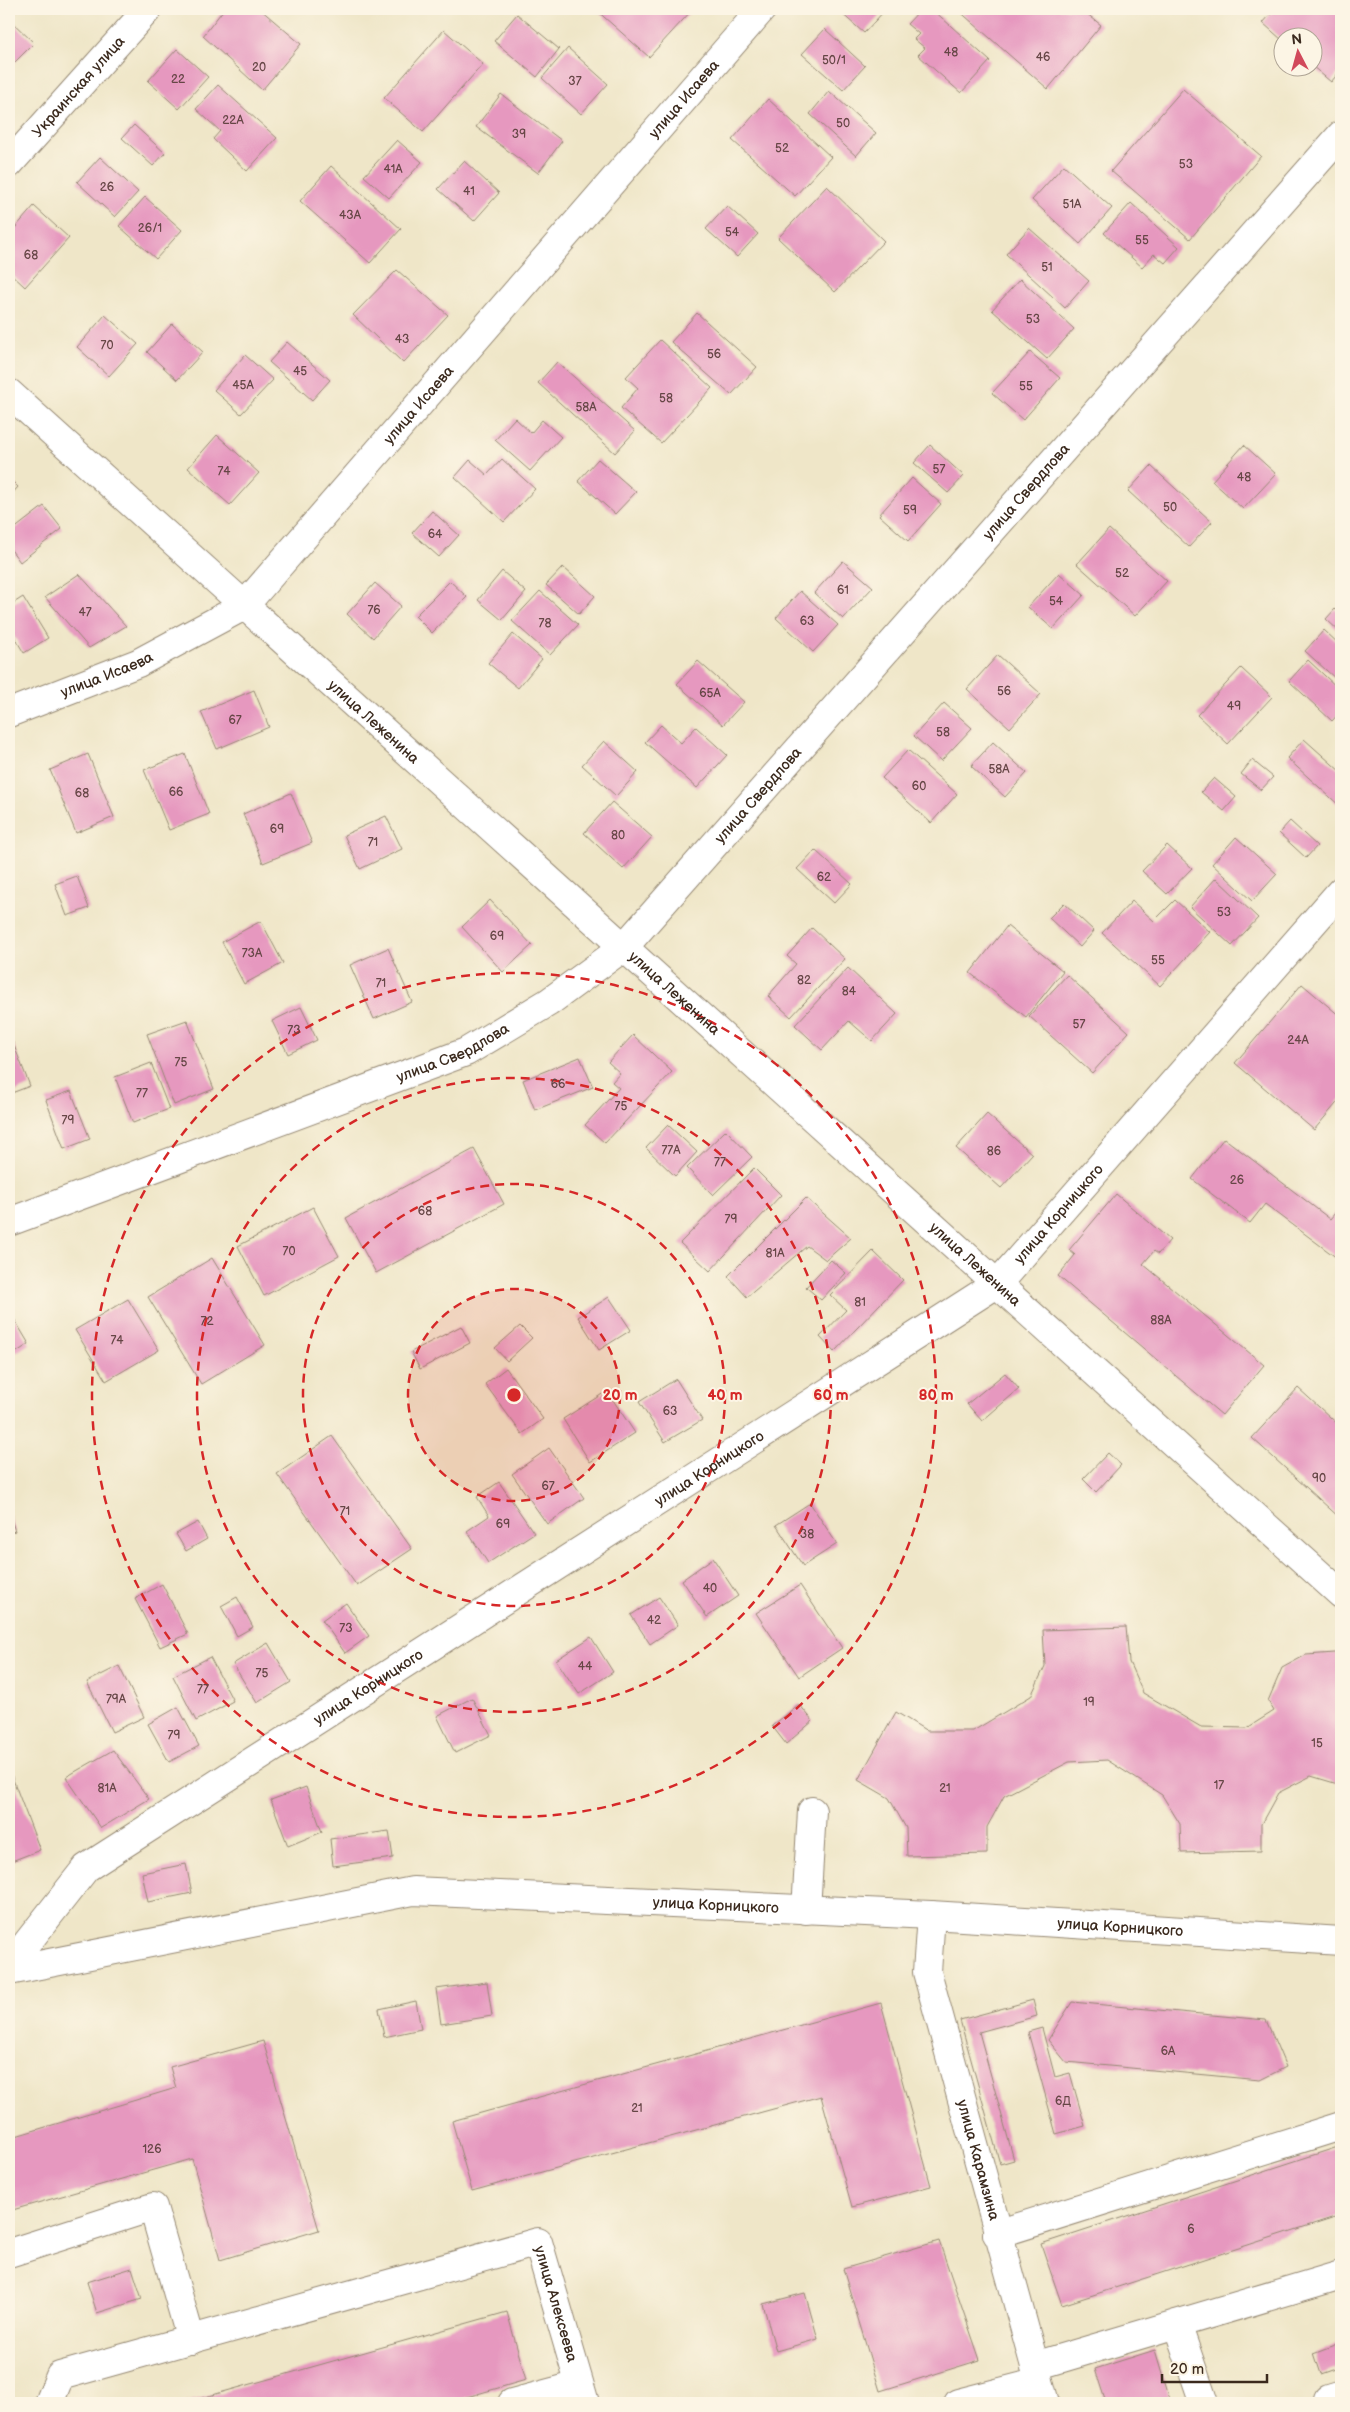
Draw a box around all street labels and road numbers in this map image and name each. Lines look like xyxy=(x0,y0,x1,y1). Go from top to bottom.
street label: Украинская улица xyxy=(28,32,129,141)
street label: улица Исаева xyxy=(645,56,723,142)
street label: улица Исаева xyxy=(379,362,458,448)
street label: улица Свердлова xyxy=(979,439,1074,544)
street label: улица Исаева xyxy=(58,647,156,702)
street label: улица Леженина xyxy=(324,676,423,768)
street label: улица Свердлова xyxy=(710,743,806,847)
street label: улица Леженина xyxy=(625,947,724,1039)
street label: улица Свердлова xyxy=(394,1019,513,1087)
street label: улица Корницкого xyxy=(1010,1160,1107,1268)
street label: улица Леженина xyxy=(926,1218,1025,1310)
street label: улица Корницкого xyxy=(651,1426,768,1510)
street label: улица Корницкого xyxy=(310,1645,427,1729)
street label: улица Корницкого xyxy=(652,1893,779,1917)
street label: улица Корницкого xyxy=(1057,1914,1184,1940)
street label: улица Карамзина xyxy=(953,2097,1004,2223)
street label: улица Алексеева xyxy=(530,2244,582,2364)

